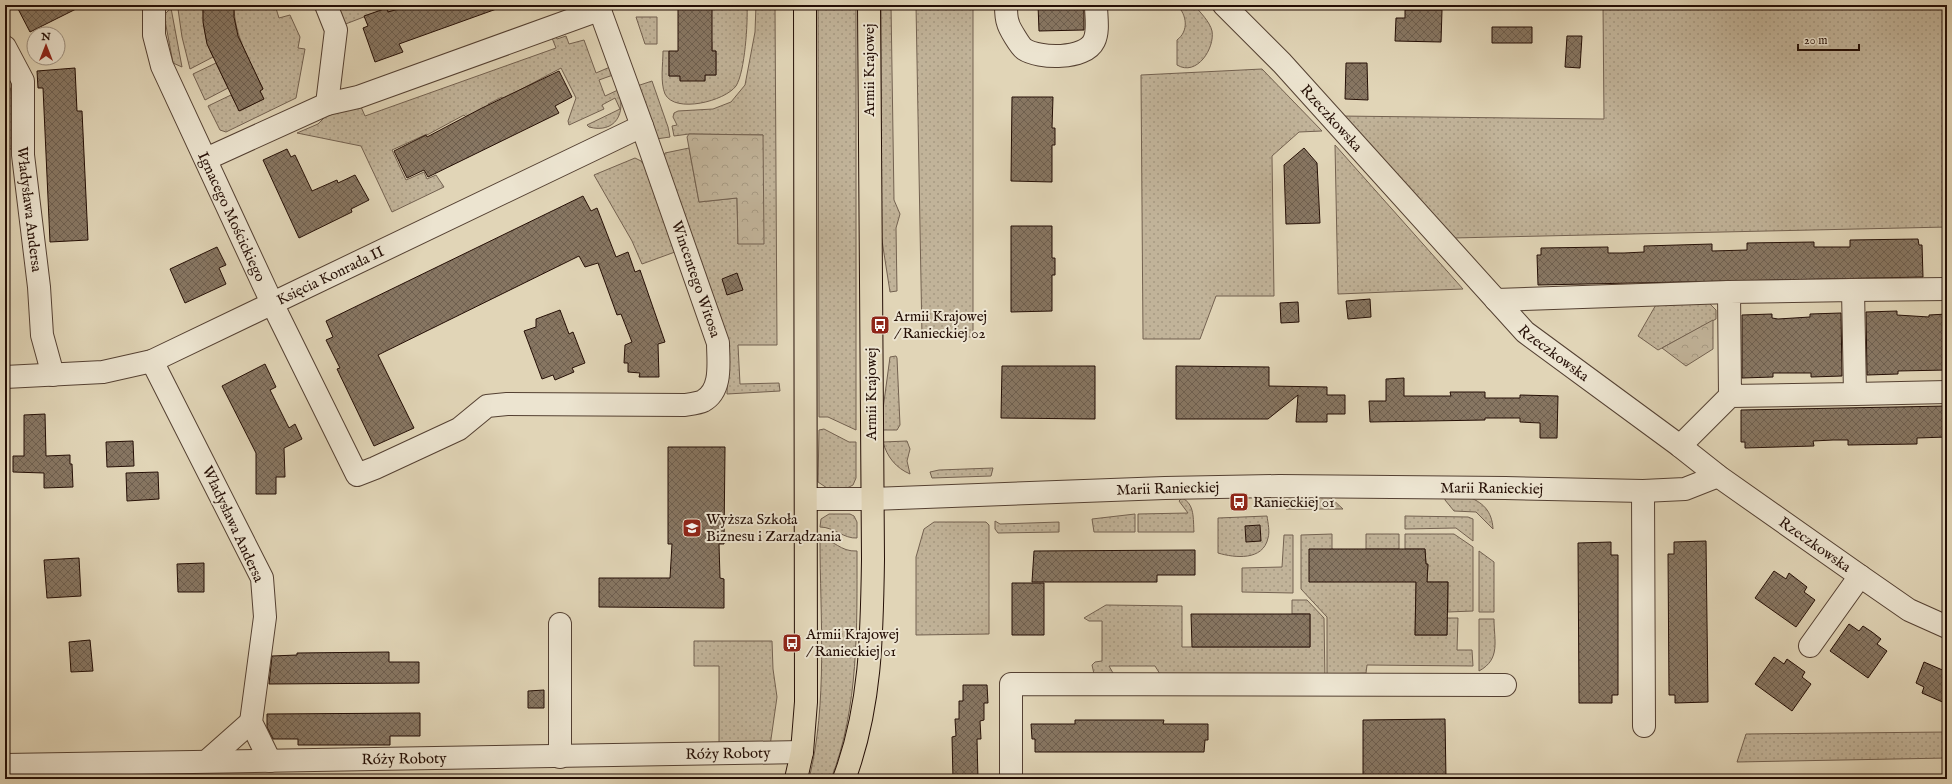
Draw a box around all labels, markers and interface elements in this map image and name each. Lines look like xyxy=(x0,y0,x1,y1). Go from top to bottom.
street label: Armii Krajowej xyxy=(860,23,879,118)
north arrow xyxy=(26,26,66,66)
scale bar xyxy=(1798,26,1859,52)
text: N xyxy=(40,30,51,44)
text: 20 m xyxy=(1804,33,1827,48)
street label: Rzeczkowska xyxy=(1296,80,1367,156)
street label: Władysława Andersa xyxy=(14,146,47,273)
street label: Ignacego Mościckiego xyxy=(194,149,270,285)
street label: Wincentego Witosa xyxy=(667,218,725,340)
street label: Księcia Konrada II xyxy=(273,241,387,309)
place label: Armii Krajowej / Ranieckiej 02 xyxy=(893,307,987,343)
bus stop icon: Armii Krajowej / Ranieckiej 02 xyxy=(869,314,891,336)
street label: Rzeczkowska xyxy=(1514,321,1593,386)
street label: Armii Krajowej xyxy=(862,347,881,442)
street label: Władysława Andersa xyxy=(198,463,268,586)
street label: Marii Ranieckiej xyxy=(1116,478,1219,499)
street label: Marii Ranieckiej xyxy=(1440,478,1543,498)
bus stop icon: Ranieckiej 01 xyxy=(1228,491,1250,513)
place label: Ranieckiej 01 xyxy=(1253,493,1335,512)
place label: Wyższa Szkoła Biznesu i Zarządzania xyxy=(706,510,842,546)
street label: Rzeczkowska xyxy=(1775,512,1855,577)
school or university icon: Wyższa Szkoła Biznesu i Zarządzania xyxy=(681,517,703,539)
place label: Armii Krajowej / Ranieckiej 01 xyxy=(805,625,899,661)
bus stop icon: Armii Krajowej / Ranieckiej 01 xyxy=(781,632,803,654)
street label: Róży Roboty xyxy=(685,743,771,763)
street label: Róży Roboty xyxy=(361,748,447,769)

